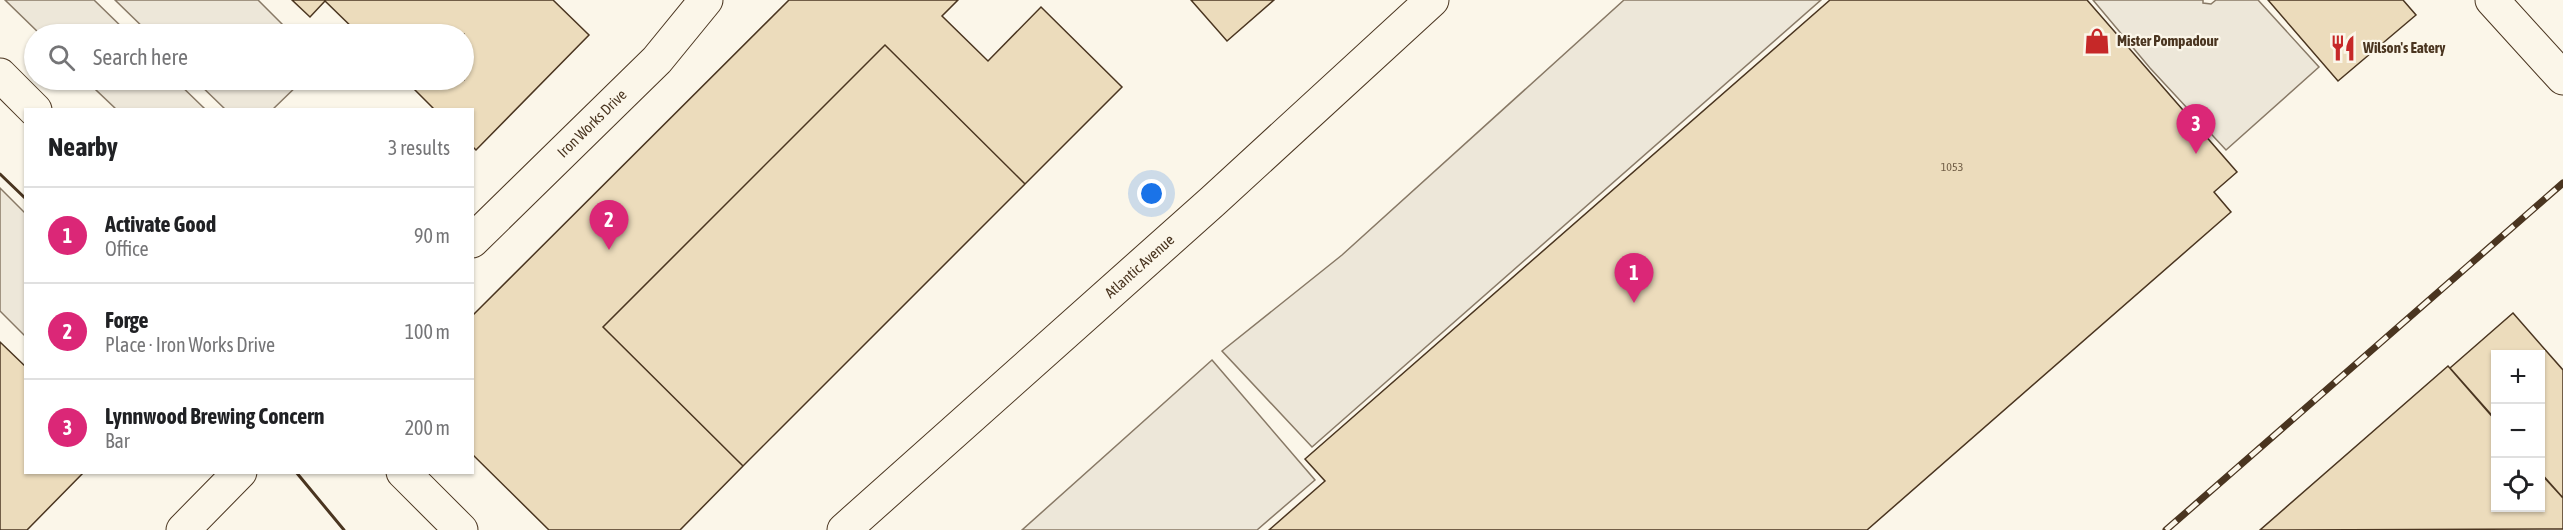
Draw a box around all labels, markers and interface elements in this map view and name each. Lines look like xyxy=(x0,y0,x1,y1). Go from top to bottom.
search box xyxy=(24,24,474,90)
shop icon: Mister Pompadour xyxy=(2082,26,2112,56)
place label: Mister Pompadour xyxy=(2117,32,2219,49)
restaurant icon: Wilson's Eatery xyxy=(2328,33,2358,63)
place label: Wilson's Eatery xyxy=(2362,39,2446,56)
icon: search xyxy=(45,41,78,74)
text: Search here xyxy=(93,44,188,70)
street label: Iron Works Drive xyxy=(554,86,630,161)
pin: 3 xyxy=(2176,104,2216,154)
text: Nearby xyxy=(48,132,118,162)
text: 3 results xyxy=(388,136,450,159)
house number: 1053 xyxy=(1941,160,1963,174)
your location xyxy=(1137,179,1166,208)
pin: 2 xyxy=(590,200,628,250)
text: Activate Good xyxy=(105,211,216,237)
text: 1 xyxy=(63,224,72,247)
text: 90 m xyxy=(414,224,450,247)
street label: Atlantic Avenue xyxy=(1101,231,1177,301)
text: Office xyxy=(105,237,149,260)
pin: 1 xyxy=(1614,254,1654,303)
text: Forge xyxy=(105,307,149,333)
text: 2 xyxy=(63,320,72,343)
text: 100 m xyxy=(405,320,450,343)
text: Place · Iron Works Drive xyxy=(105,333,275,356)
map controls xyxy=(2491,350,2545,512)
button: + xyxy=(2491,350,2545,404)
text: Lynnwood Brewing Concern xyxy=(105,403,325,429)
button: − xyxy=(2491,404,2545,458)
text: 3 xyxy=(63,416,72,439)
text: 200 m xyxy=(405,416,450,439)
text: Bar xyxy=(105,429,130,452)
button: locate xyxy=(2491,458,2545,512)

